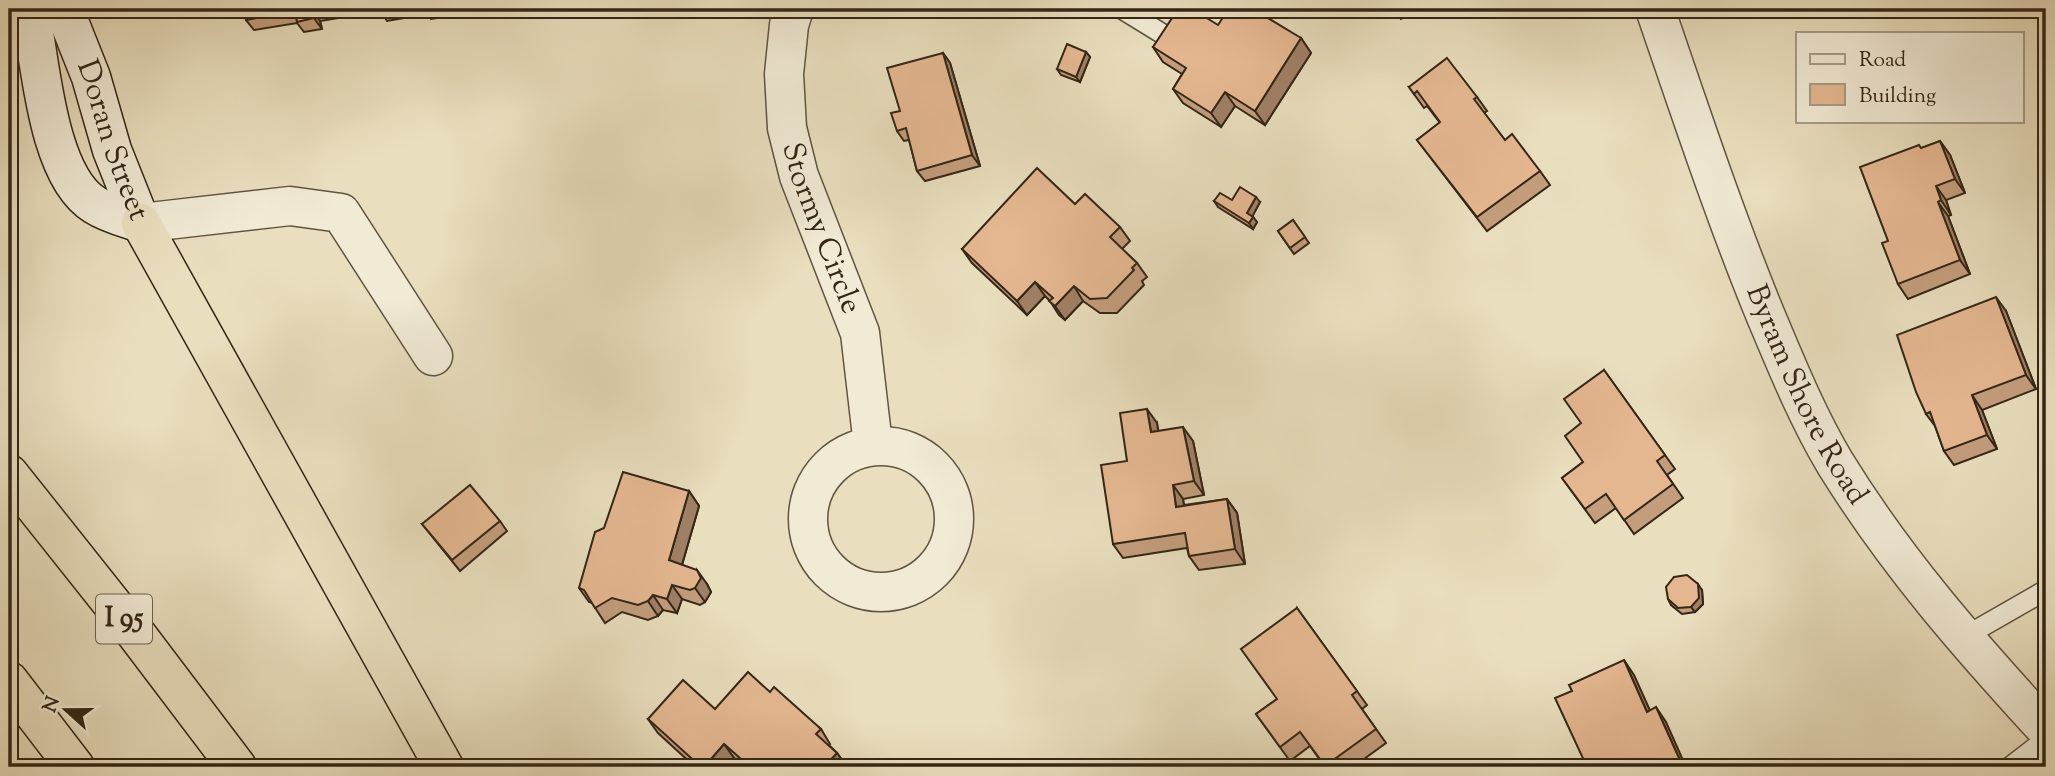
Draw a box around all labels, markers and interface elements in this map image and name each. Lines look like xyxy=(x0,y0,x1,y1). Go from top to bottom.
legend xyxy=(1796,32,2024,122)
text: Road xyxy=(1859,46,1906,76)
street label: Doran Street xyxy=(65,54,159,227)
text: Building xyxy=(1859,82,1936,112)
street label: Stormy Circle xyxy=(770,138,872,320)
street label: Byram Shore Road xyxy=(1734,278,1878,514)
road number: I 95 xyxy=(96,594,152,644)
north arrow xyxy=(32,674,102,744)
text: N xyxy=(37,693,68,717)

